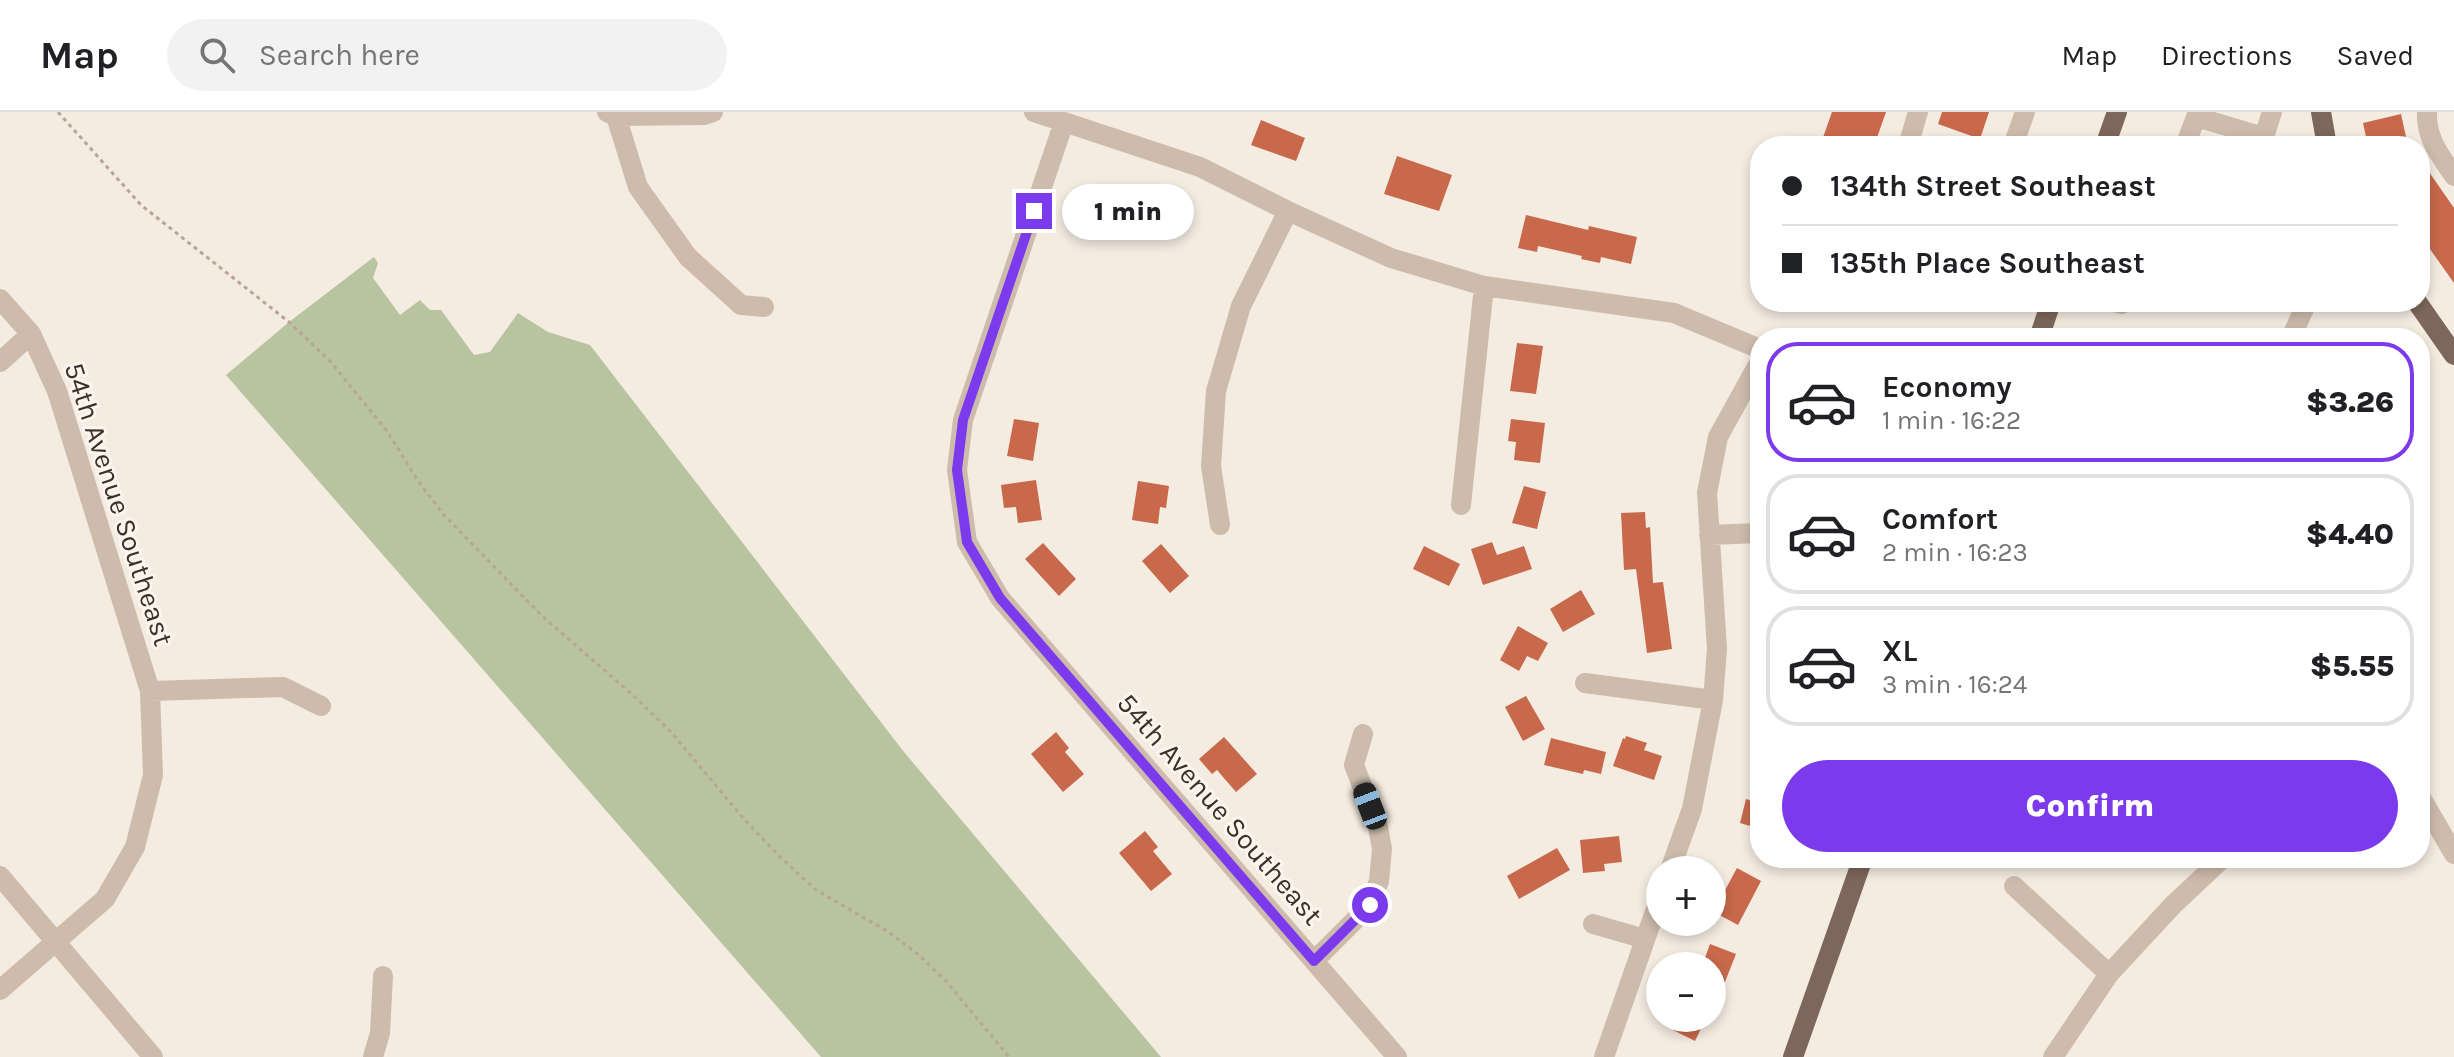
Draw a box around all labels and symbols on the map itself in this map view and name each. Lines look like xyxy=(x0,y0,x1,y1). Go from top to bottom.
callout: 1 min xyxy=(1062,183,1194,239)
route end xyxy=(1016,193,1052,229)
street label: 54th Avenue Southeast xyxy=(58,358,180,650)
street label: 54th Avenue Southeast xyxy=(1110,686,1330,932)
car xyxy=(1350,779,1390,833)
route start xyxy=(1352,887,1388,923)

